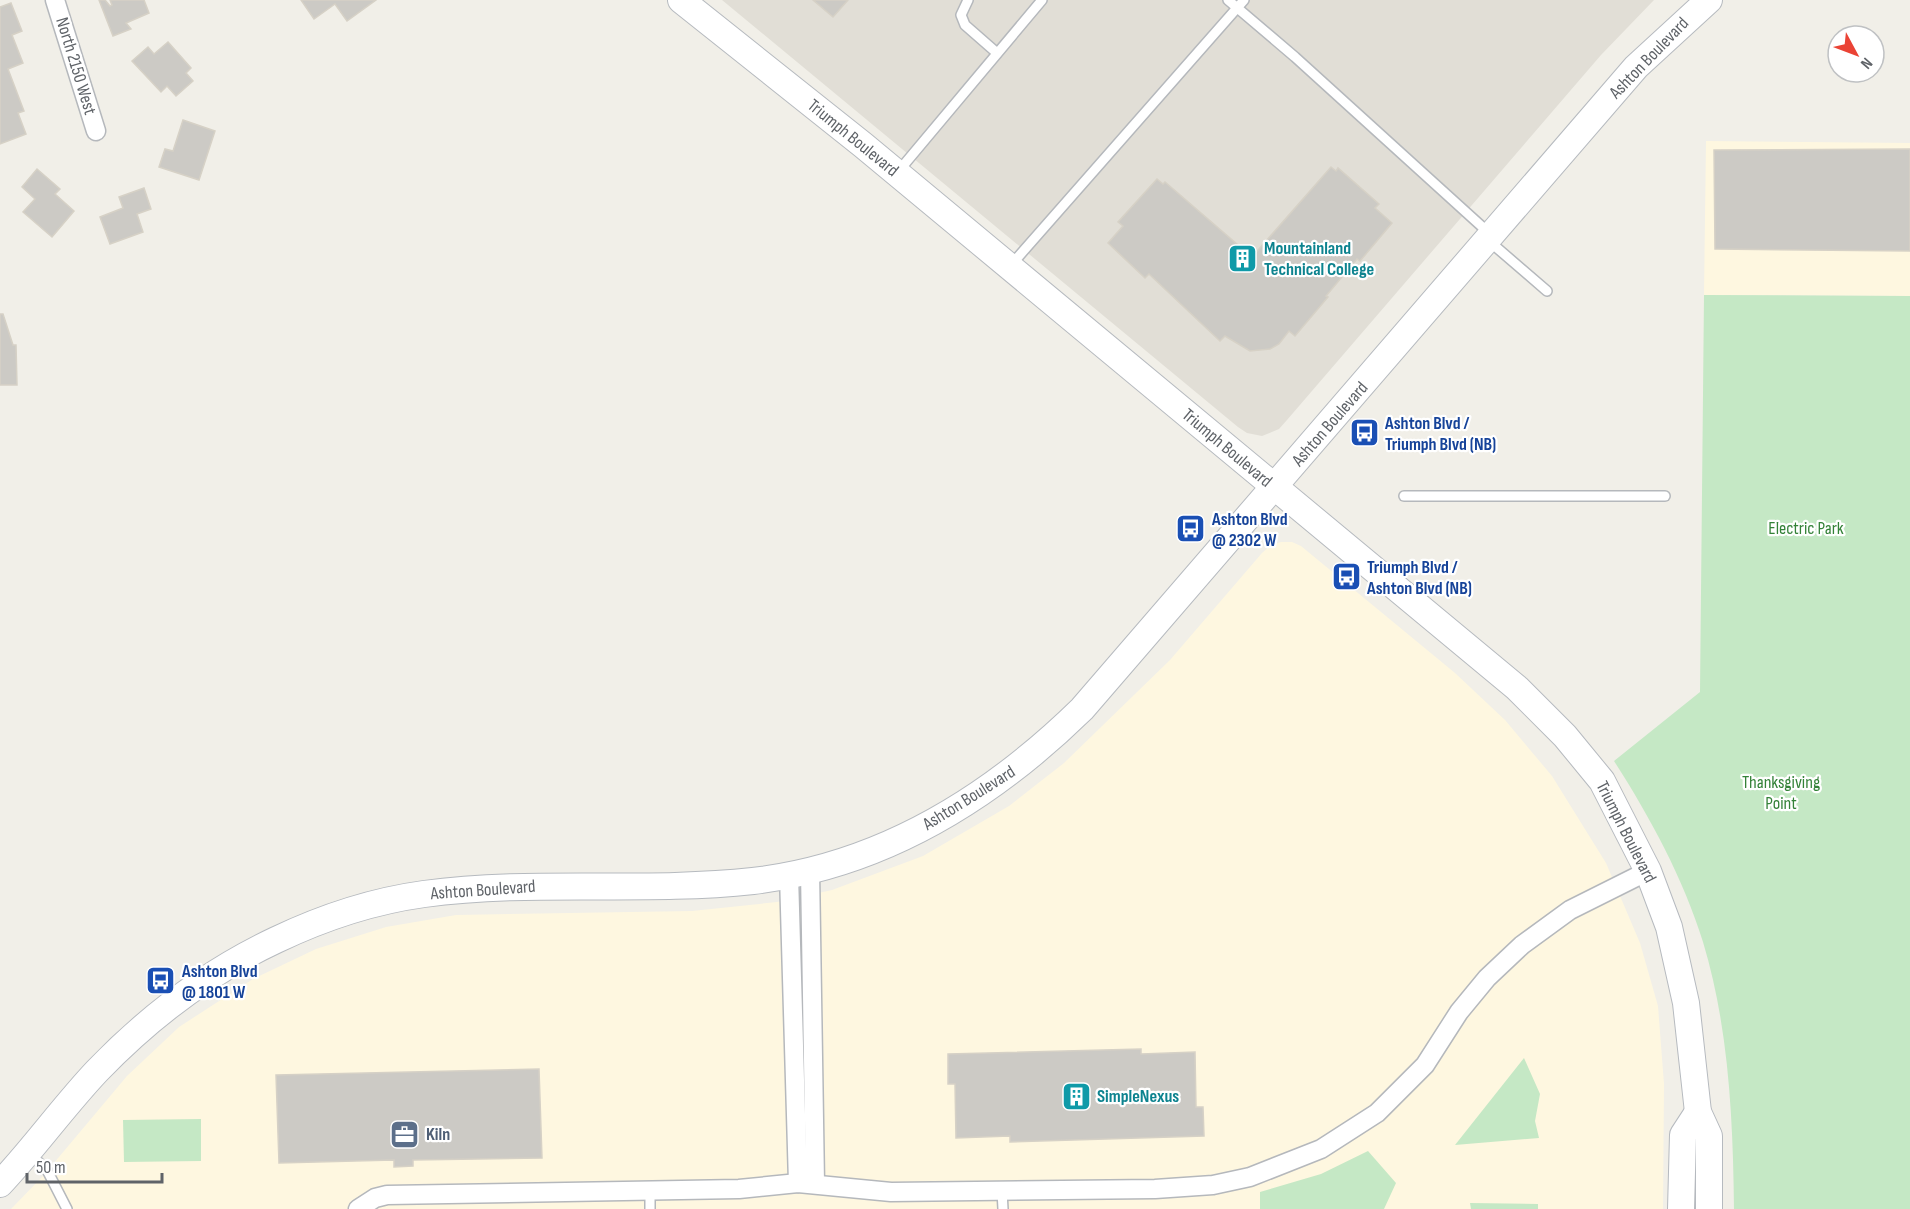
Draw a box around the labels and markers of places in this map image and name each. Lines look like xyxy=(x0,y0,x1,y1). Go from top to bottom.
place label: Mountainland Technical College xyxy=(1264,238,1374,280)
building icon: Mountainland Technical College xyxy=(1227,242,1259,274)
place label: Ashton Blvd / Triumph Blvd (NB) xyxy=(1384,413,1496,455)
bus stop icon: Ashton Blvd / Triumph Blvd (NB) xyxy=(1348,417,1380,449)
place label: Ashton Blvd @ 2302 W xyxy=(1211,509,1288,551)
bus stop icon: Ashton Blvd @ 2302 W xyxy=(1175,513,1207,545)
place label: Triumph Blvd / Ashton Blvd (NB) xyxy=(1366,557,1472,599)
bus stop icon: Triumph Blvd / Ashton Blvd (NB) xyxy=(1330,561,1362,593)
place label: Ashton Blvd @ 1801 W xyxy=(181,961,258,1003)
bus stop icon: Ashton Blvd @ 1801 W xyxy=(145,965,177,997)
building icon: SimpleNexus xyxy=(1060,1080,1092,1112)
place label: SimpleNexus xyxy=(1097,1086,1179,1107)
office icon: Kiln xyxy=(389,1118,421,1150)
place label: Kiln xyxy=(426,1124,450,1145)

